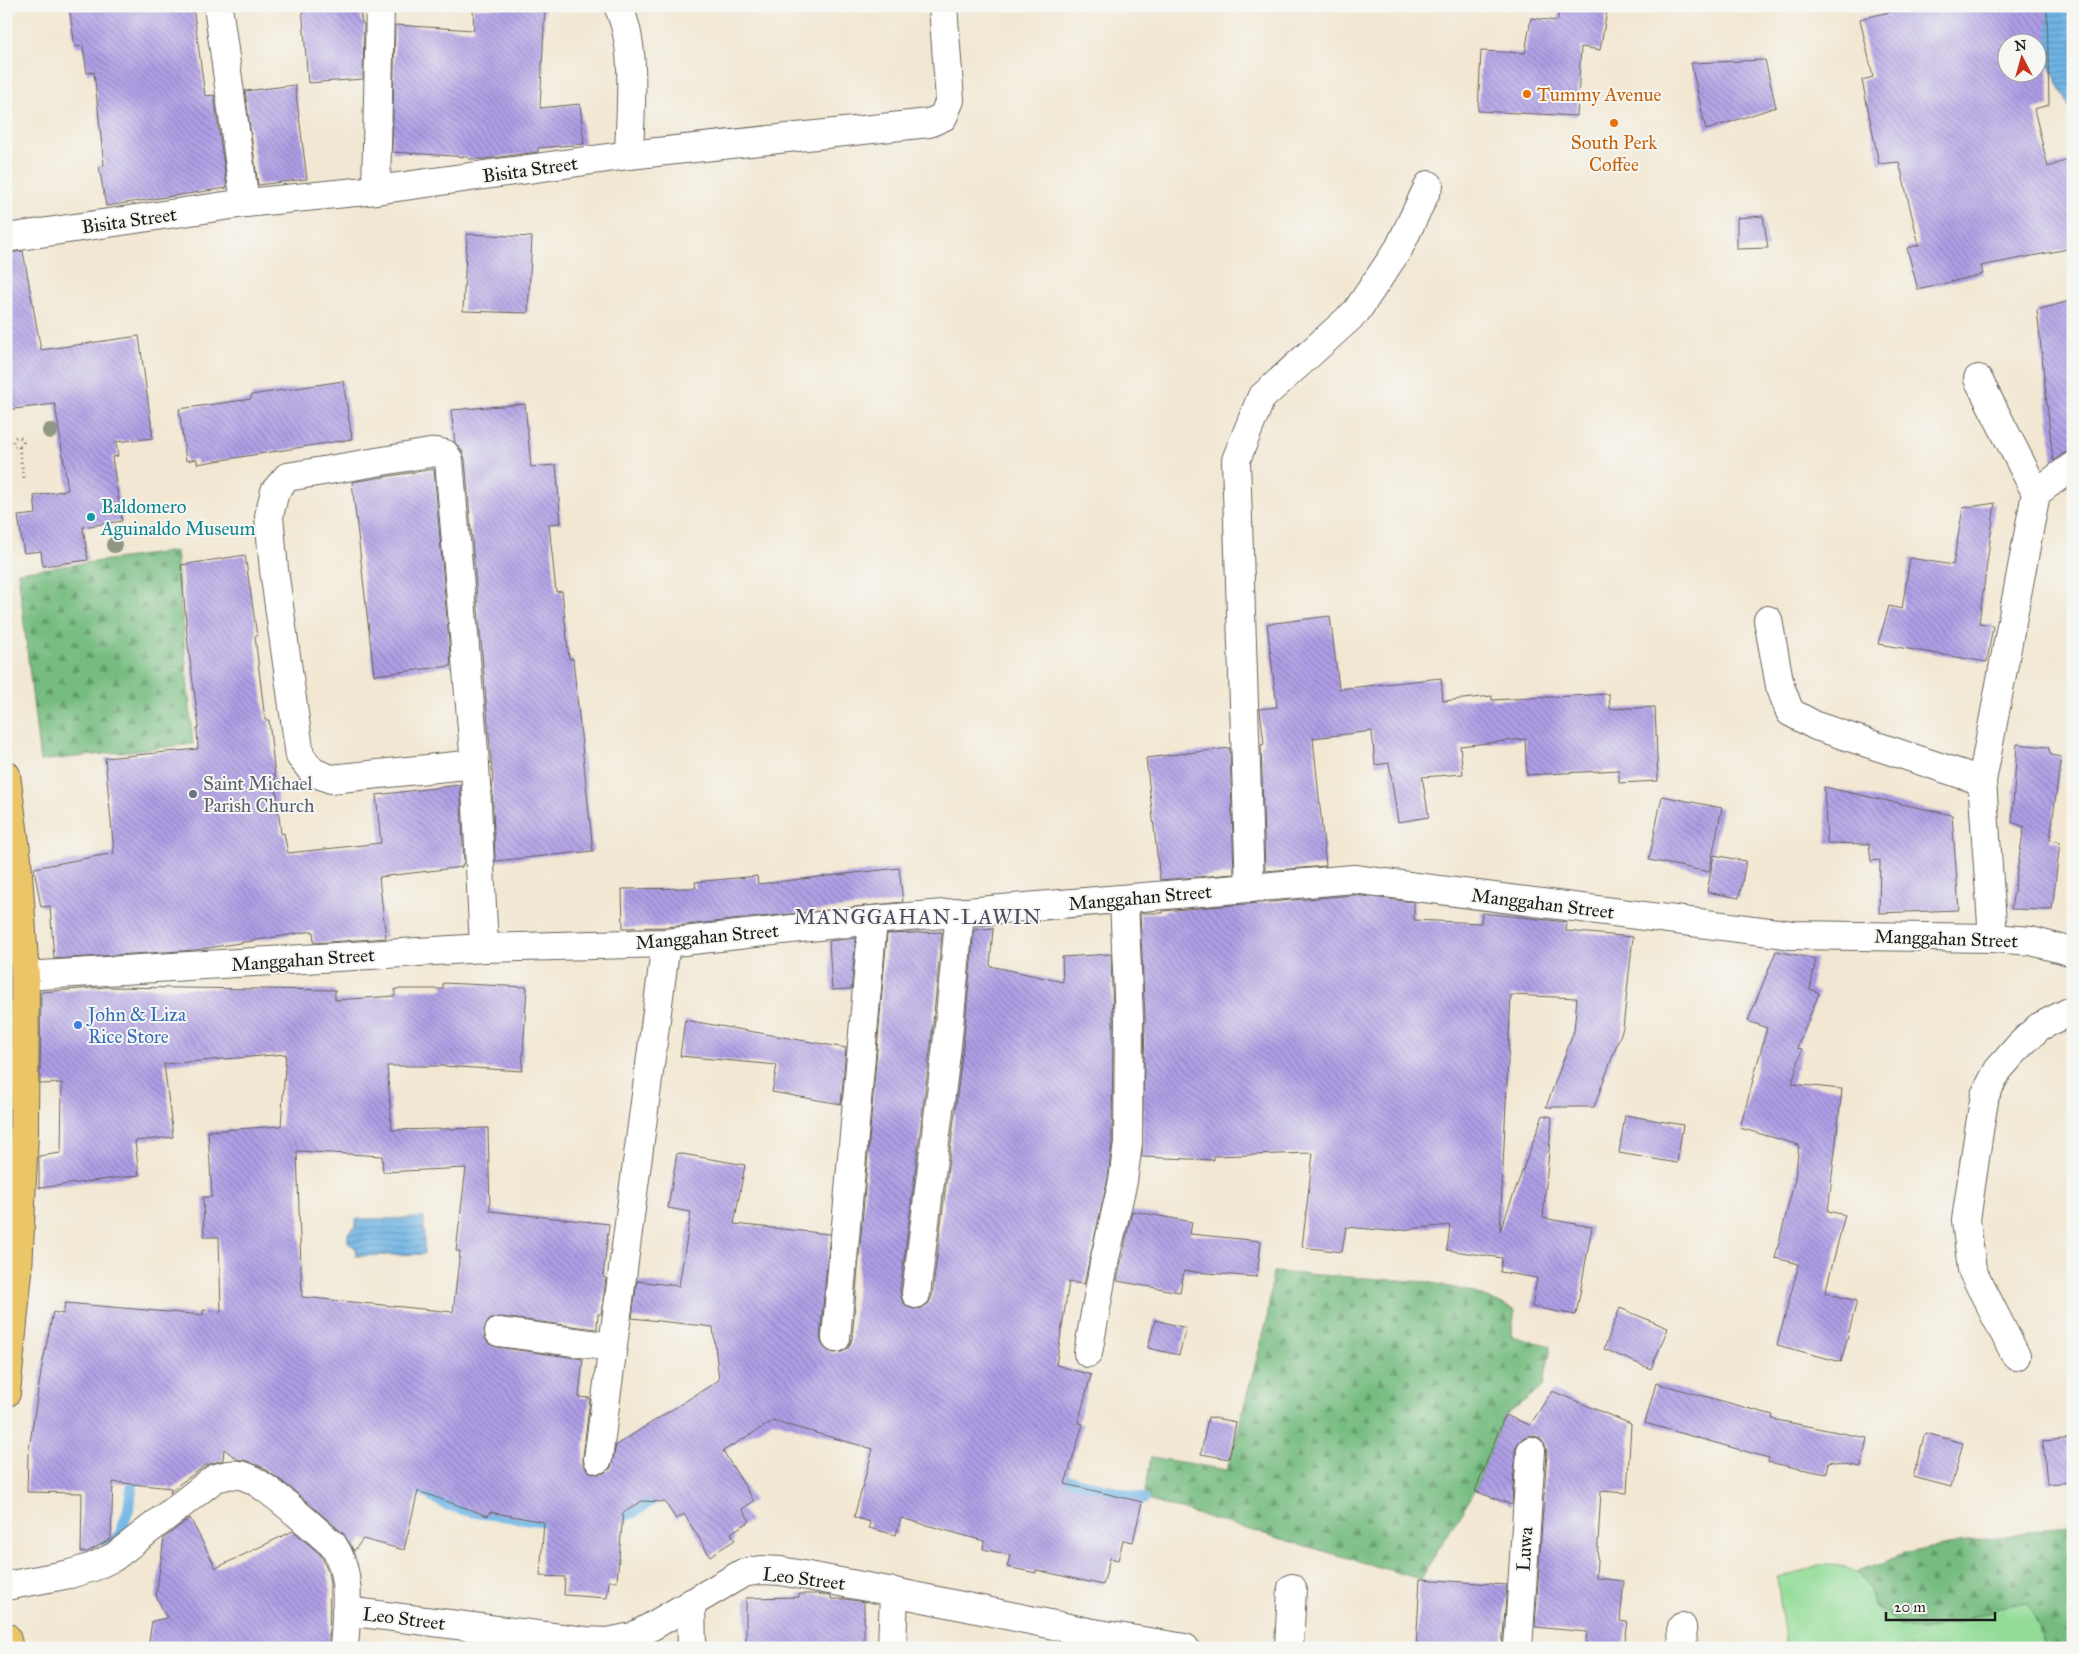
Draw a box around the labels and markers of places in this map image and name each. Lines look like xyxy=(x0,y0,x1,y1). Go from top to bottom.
place label: Tummy Avenue xyxy=(1537,83,1662,106)
marker: Tummy Avenue xyxy=(1521,88,1533,100)
marker: South Perk Coffee xyxy=(1608,117,1620,129)
place label: South Perk Coffee xyxy=(1571,131,1657,176)
place label: Baldomero Aguinaldo Museum xyxy=(100,495,255,541)
marker: Baldomero Aguinaldo Museum xyxy=(85,511,97,523)
place label: Saint Michael Parish Church xyxy=(203,772,315,817)
marker: Saint Michael Parish Church xyxy=(187,788,199,800)
place label: John & Liza Rice Store xyxy=(86,1003,187,1048)
marker: John & Liza Rice Store xyxy=(72,1019,84,1031)

